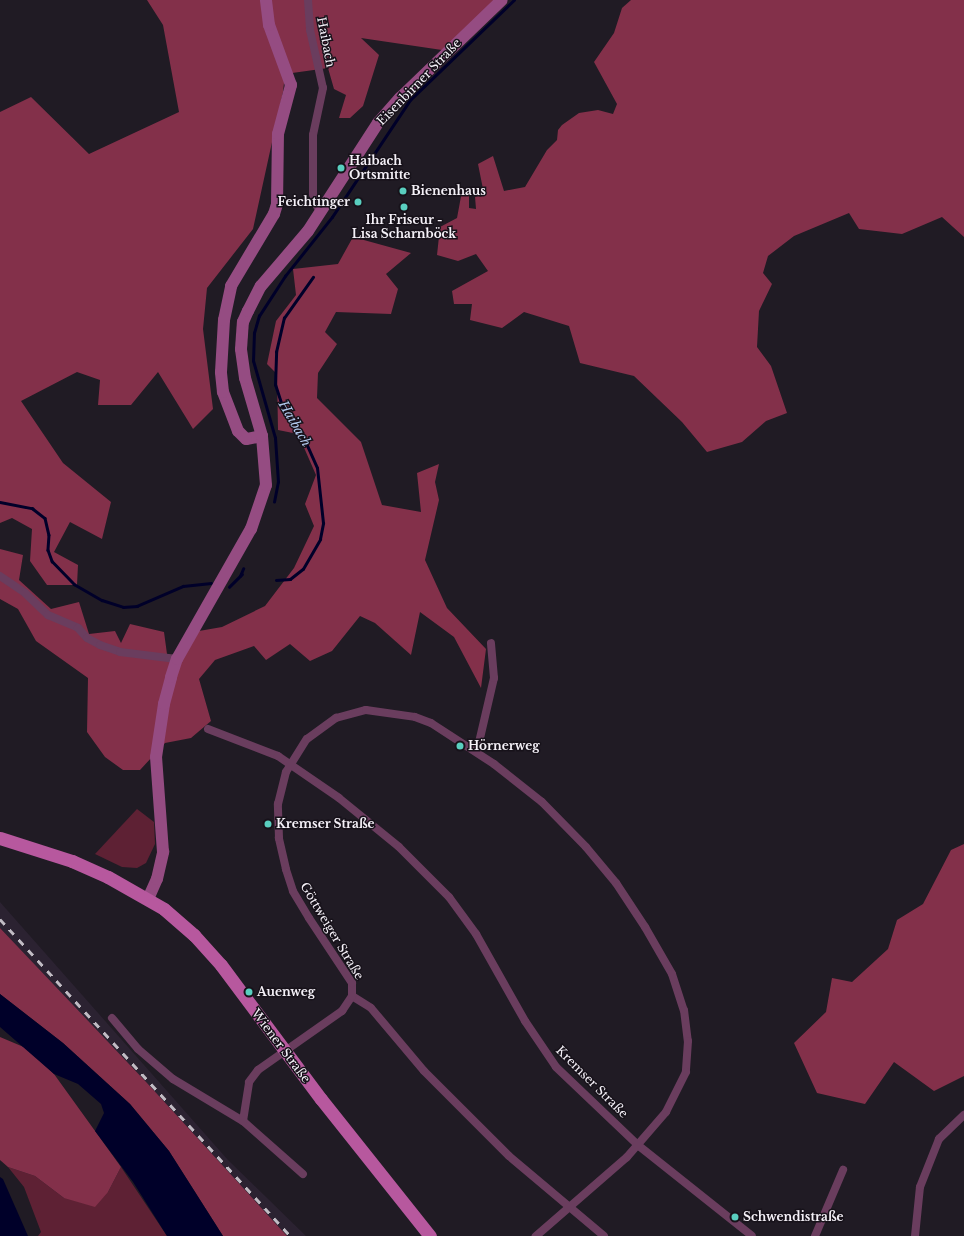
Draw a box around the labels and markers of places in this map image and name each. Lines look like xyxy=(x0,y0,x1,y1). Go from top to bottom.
place label: Haibach Ortsmitte xyxy=(349,154,410,182)
marker: Haibach Ortsmitte xyxy=(336,163,346,173)
place label: Bienenhaus xyxy=(411,184,486,198)
marker: Bienenhaus xyxy=(398,186,408,196)
place label: Feichtinger xyxy=(278,195,350,209)
marker: Feichtinger xyxy=(353,197,363,207)
marker: Ihr Friseur - Lisa Scharnböck xyxy=(399,202,409,212)
place label: Ihr Friseur - Lisa Scharnböck xyxy=(352,213,456,241)
place label: Hörnerweg xyxy=(468,739,539,753)
marker: Hörnerweg xyxy=(455,741,465,751)
place label: Kremser Straße xyxy=(276,817,375,831)
marker: Kremser Straße xyxy=(263,819,273,829)
place label: Auenweg xyxy=(257,985,315,999)
marker: Auenweg xyxy=(244,987,254,997)
place label: Schwendistraße xyxy=(743,1210,843,1224)
marker: Schwendistraße xyxy=(730,1212,740,1222)

